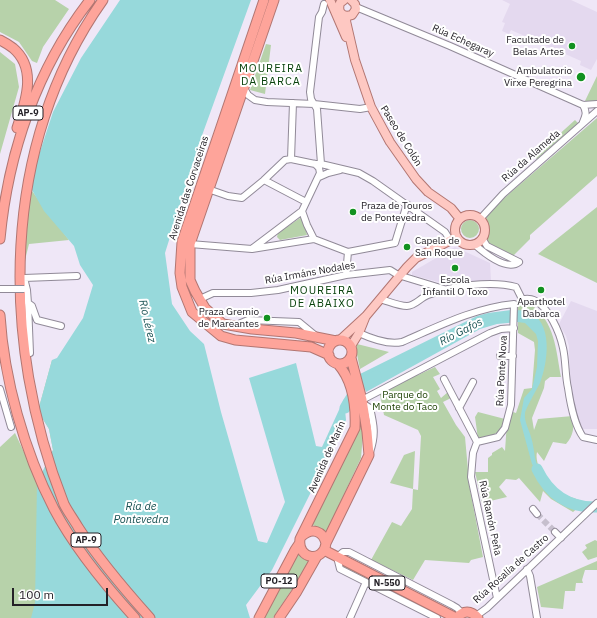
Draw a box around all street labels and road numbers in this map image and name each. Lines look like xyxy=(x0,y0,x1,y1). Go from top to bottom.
street label: Rúa Echegaray xyxy=(430,22,496,60)
street label: Paseo de Colón xyxy=(378,104,424,168)
road number: AP-9 xyxy=(13,106,43,120)
street label: Rúa da Alameda xyxy=(499,127,563,185)
street label: Avenida das Corvaceiras xyxy=(166,134,212,242)
street label: Rúa Irmáns Nodales xyxy=(264,259,356,287)
street label: Rúa Ponte Nova xyxy=(494,335,510,407)
street label: Avenida de Marín xyxy=(306,419,348,495)
street label: Rúa Ramón Peña xyxy=(476,480,504,556)
street label: Rúa Rosalía de Castro xyxy=(471,532,551,606)
road number: AP-9 xyxy=(71,533,101,547)
road number: PO-12 xyxy=(261,574,297,588)
road number: N-550 xyxy=(369,576,405,590)

